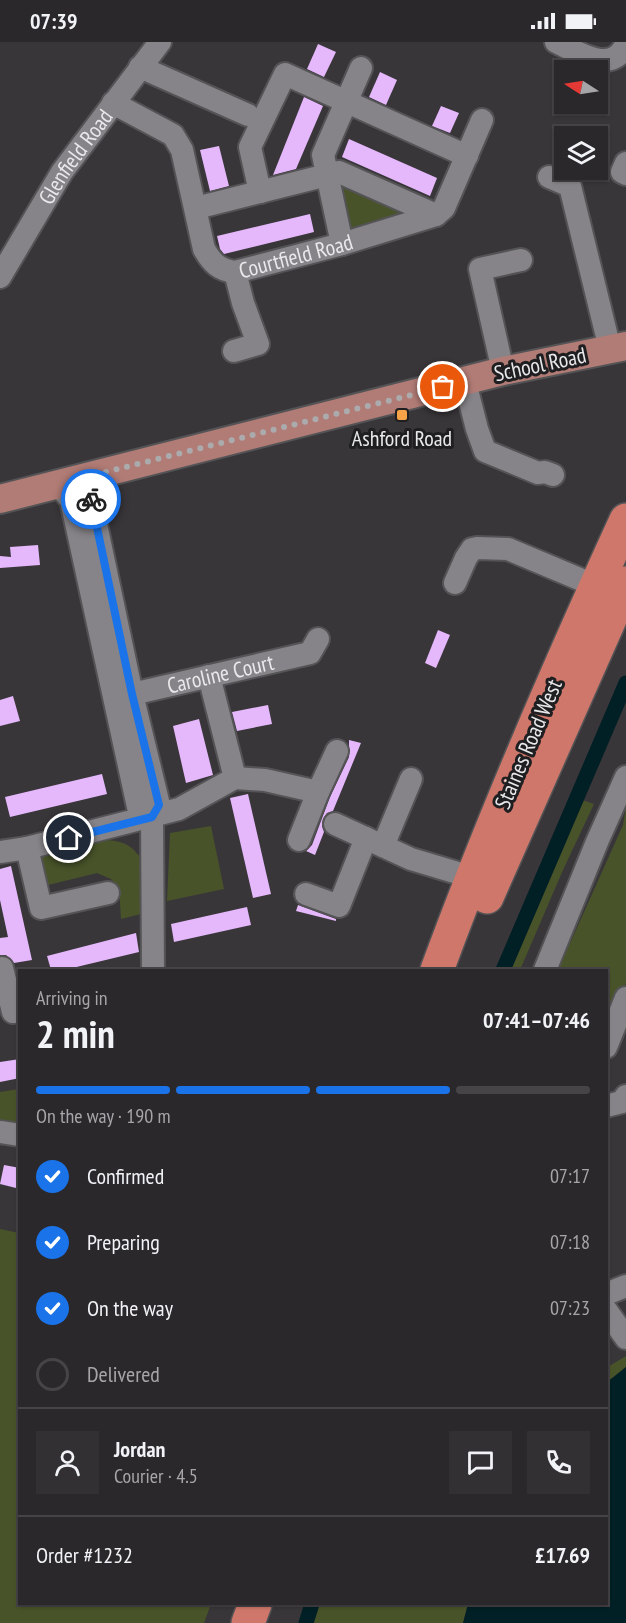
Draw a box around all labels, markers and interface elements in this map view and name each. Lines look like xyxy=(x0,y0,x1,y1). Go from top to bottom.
text: 07:39 xyxy=(30,7,78,35)
north arrow xyxy=(554,60,608,114)
map controls xyxy=(554,60,608,180)
street label: Glenfield Road xyxy=(32,103,118,209)
button: layers xyxy=(554,126,608,180)
street label: Courtfield Road xyxy=(236,228,356,284)
street label: School Road xyxy=(491,341,589,387)
pin xyxy=(417,361,468,412)
icon: bag xyxy=(426,370,459,403)
marker: Ashford Road xyxy=(395,408,409,422)
place label: Ashford Road xyxy=(352,424,452,452)
courier xyxy=(61,469,121,529)
icon: bike xyxy=(75,483,108,516)
street label: Caroline Court xyxy=(164,648,276,699)
street label: Staines Road West xyxy=(488,675,568,813)
pin xyxy=(43,812,94,863)
icon: home xyxy=(52,821,85,854)
text: Arriving in xyxy=(36,985,108,1011)
text: 07:41–07:46 xyxy=(483,1006,590,1034)
text: 2 min xyxy=(36,1008,115,1059)
text: On the way · 190 m xyxy=(36,1103,171,1129)
icon: check xyxy=(36,1160,69,1193)
text: Confirmed xyxy=(87,1162,164,1190)
text: 07:17 xyxy=(550,1163,590,1189)
icon: check xyxy=(36,1226,69,1259)
text: Preparing xyxy=(87,1228,160,1256)
text: 07:18 xyxy=(550,1229,590,1255)
icon: check xyxy=(36,1292,69,1325)
text: On the way xyxy=(87,1294,173,1322)
text: 07:23 xyxy=(550,1295,590,1321)
text: Delivered xyxy=(87,1360,160,1388)
button: person xyxy=(36,1431,99,1494)
button: chat xyxy=(449,1431,512,1494)
button: phone xyxy=(527,1431,590,1494)
text: Jordan xyxy=(114,1435,165,1463)
text: Courier · 4.5 xyxy=(114,1463,198,1489)
text: Order #1232 xyxy=(36,1541,133,1569)
text: £17.69 xyxy=(535,1541,590,1569)

